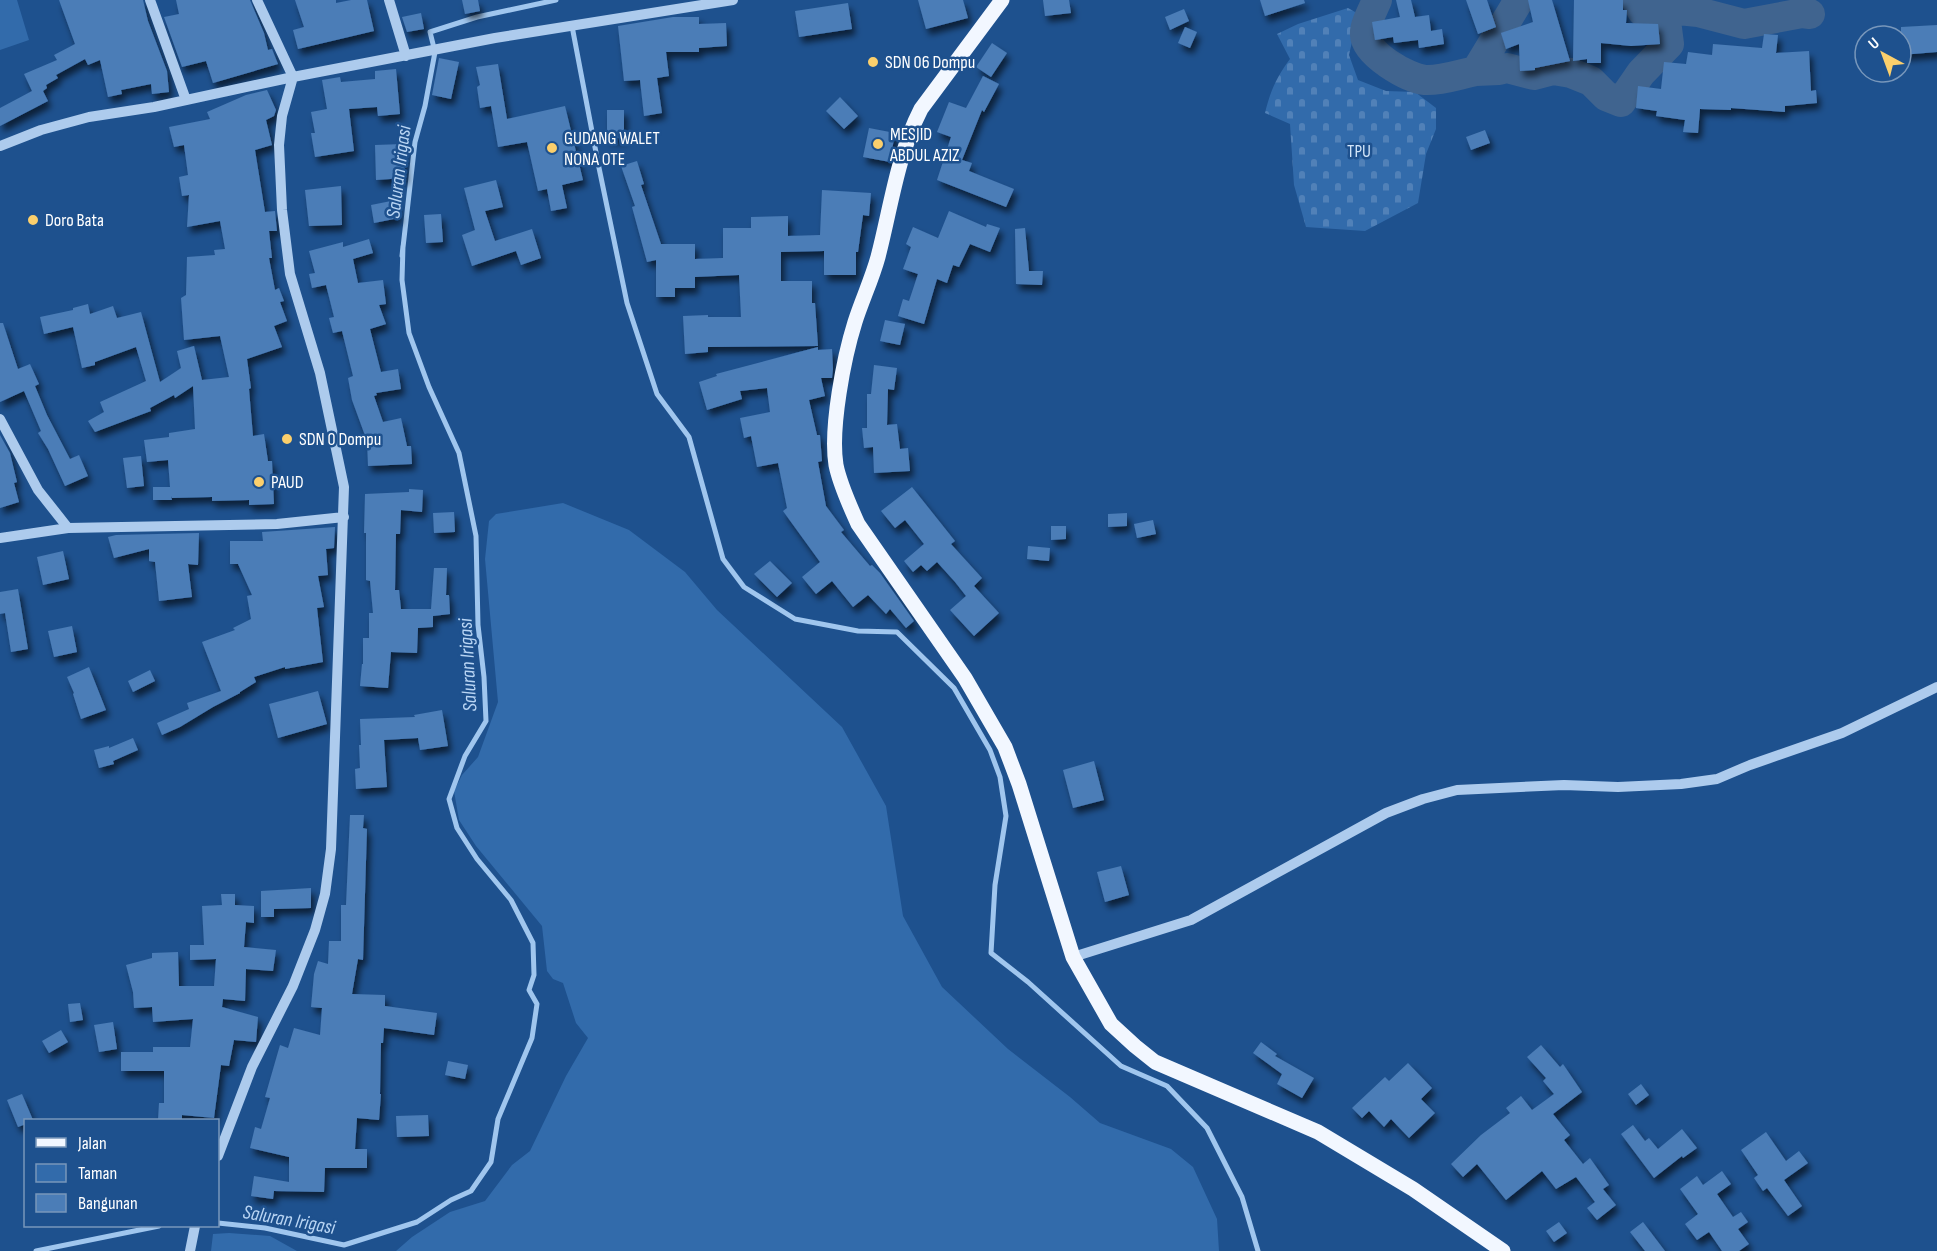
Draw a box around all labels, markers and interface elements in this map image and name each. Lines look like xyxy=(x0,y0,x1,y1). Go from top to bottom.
north arrow xyxy=(1853,24,1913,84)
text: U xyxy=(1865,34,1884,54)
place label: SDN 06 Dompu xyxy=(885,52,975,73)
marker: SDN 06 Dompu xyxy=(866,55,880,69)
water label: Saluran Irigasi xyxy=(381,123,417,220)
place label: MESJID ABDUL AZIZ xyxy=(889,124,960,166)
place label: GUDANG WALET NONA OTE xyxy=(564,128,660,170)
marker: MESJID ABDUL AZIZ xyxy=(871,137,885,151)
marker: GUDANG WALET NONA OTE xyxy=(545,141,559,155)
park label: TPU xyxy=(1347,141,1371,162)
place label: Doro Bata xyxy=(45,210,104,231)
marker: Doro Bata xyxy=(26,213,40,227)
place label: SDN 0 Dompu xyxy=(299,429,381,450)
marker: SDN 0 Dompu xyxy=(280,432,294,446)
place label: PAUD xyxy=(271,472,304,493)
marker: PAUD xyxy=(252,475,266,489)
water label: Saluran Irigasi xyxy=(454,616,482,712)
legend xyxy=(24,1119,219,1227)
text: Jalan xyxy=(77,1133,107,1154)
text: Taman xyxy=(78,1163,117,1184)
text: Bangunan xyxy=(78,1193,138,1214)
water label: Saluran Irigasi xyxy=(241,1200,338,1240)

